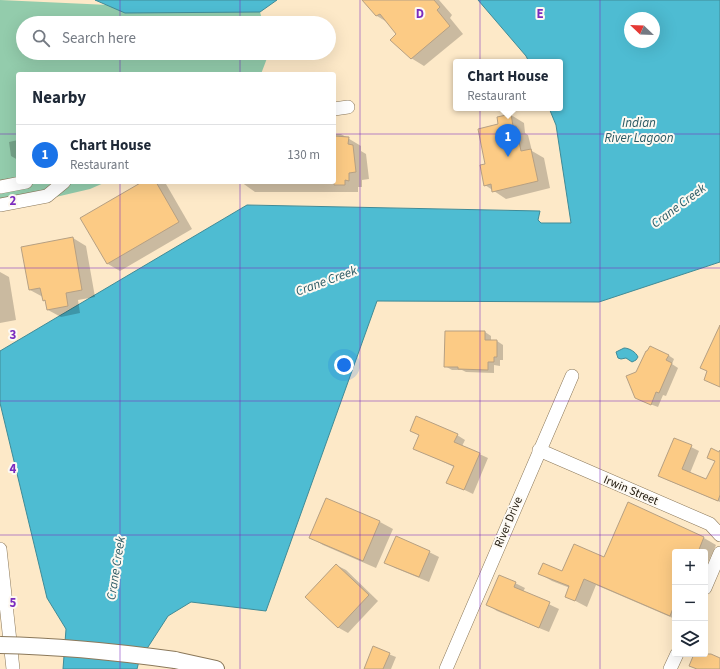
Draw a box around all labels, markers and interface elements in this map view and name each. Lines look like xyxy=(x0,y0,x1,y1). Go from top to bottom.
text: D xyxy=(416,5,424,23)
text: E xyxy=(536,5,544,23)
north arrow xyxy=(624,12,660,48)
search box xyxy=(16,16,336,60)
icon: search xyxy=(30,27,52,49)
text: Search here xyxy=(62,28,136,49)
popup xyxy=(453,59,563,111)
text: Chart House xyxy=(467,66,549,87)
text: Nearby xyxy=(32,86,86,110)
text: Restaurant xyxy=(467,87,526,105)
water label: Indian River Lagoon xyxy=(604,114,674,147)
pin: 1 xyxy=(495,124,521,157)
text: Chart House xyxy=(70,135,151,156)
text: 1 xyxy=(42,146,48,164)
text: 130 m xyxy=(287,146,320,164)
text: Restaurant xyxy=(70,156,129,174)
water label: Crane Creek xyxy=(648,179,710,232)
text: 2 xyxy=(10,192,17,210)
water label: Crane Creek xyxy=(293,261,360,300)
text: 3 xyxy=(10,326,17,344)
your location xyxy=(334,355,354,375)
text: 4 xyxy=(10,460,17,478)
street label: Irwin Street xyxy=(601,471,661,510)
street label: River Drive xyxy=(490,494,527,550)
water label: Crane Creek xyxy=(102,534,130,601)
map controls xyxy=(672,549,708,657)
button: + xyxy=(672,549,708,585)
button: − xyxy=(672,585,708,621)
text: 5 xyxy=(10,594,17,612)
button: layers xyxy=(672,621,708,657)

